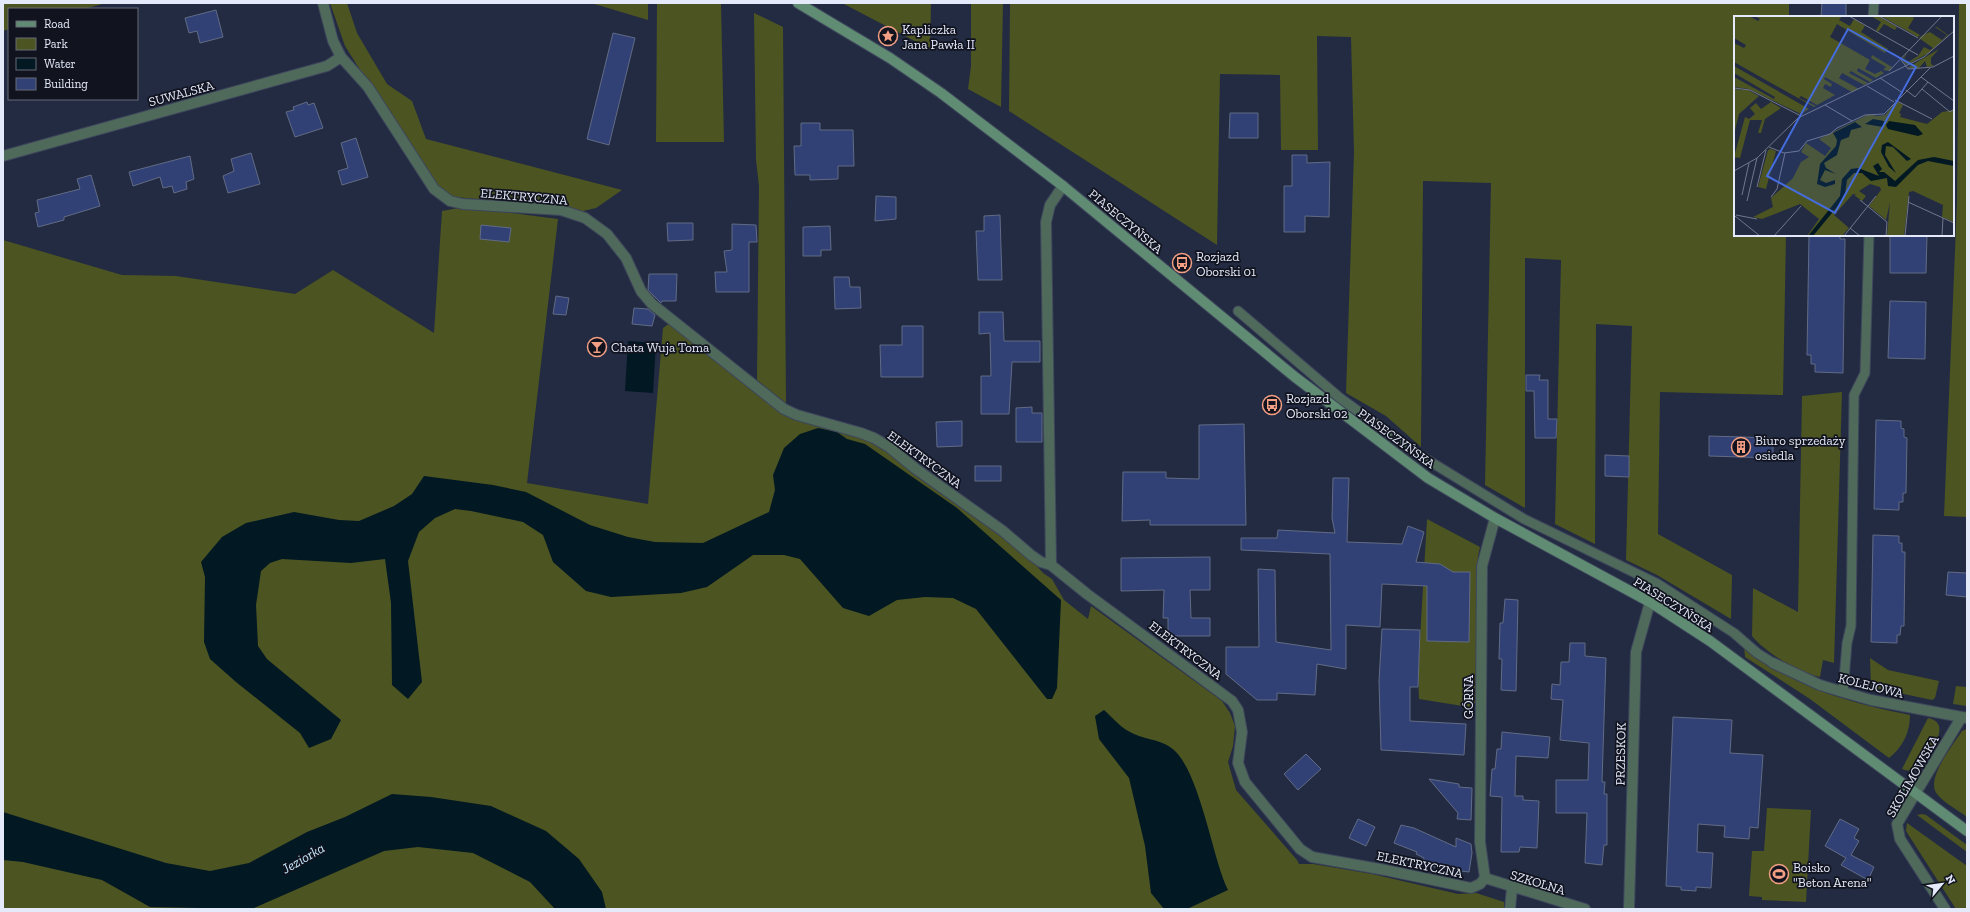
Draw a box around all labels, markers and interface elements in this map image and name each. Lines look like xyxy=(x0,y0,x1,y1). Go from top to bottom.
legend xyxy=(8,8,138,100)
inset map xyxy=(1734,16,1954,236)
text: Road xyxy=(44,17,70,31)
place label: Kapliczka Jana Pawła II xyxy=(902,22,975,52)
place icon: Kapliczka Jana Pawła II xyxy=(877,25,899,47)
text: Park xyxy=(44,37,69,51)
text: Water xyxy=(44,57,76,71)
text: Building xyxy=(44,77,88,91)
street label: SUWALSKA xyxy=(147,77,216,109)
street label: ELEKTRYCZNA xyxy=(480,185,569,208)
street label: PIASECZYŃSKA xyxy=(1086,186,1166,257)
place label: Rozjazd Oborski 01 xyxy=(1196,249,1256,279)
bus stop icon: Rozjazd Oborski 01 xyxy=(1171,252,1193,274)
bar icon: Chata Wuja Toma xyxy=(586,336,608,358)
place label: Chata Wuja Toma xyxy=(611,340,710,356)
place label: Rozjazd Oborski 02 xyxy=(1286,391,1348,421)
bus stop icon: Rozjazd Oborski 02 xyxy=(1261,394,1283,416)
street label: PIASECZYŃSKA xyxy=(1355,405,1439,472)
street label: ELEKTRYCZNA xyxy=(885,428,965,492)
place label: Biuro sprzedaży osiedla xyxy=(1755,433,1846,463)
building icon: Biuro sprzedaży osiedla xyxy=(1730,436,1752,458)
street label: PIASECZYŃSKA xyxy=(1631,574,1717,635)
street label: ELEKTRYCZNA xyxy=(1146,618,1226,683)
street label: KOLEJOWA xyxy=(1837,670,1906,701)
street label: GÓRNA xyxy=(1461,674,1476,719)
street label: PRZESKOK xyxy=(1612,722,1629,786)
street label: SKOLIMOWSKA xyxy=(1883,732,1942,820)
water label: Jeziorka xyxy=(278,839,328,878)
street label: ELEKTRYCZNA xyxy=(1375,848,1465,881)
place label: Boisko "Beton Arena" xyxy=(1793,860,1872,890)
sports icon: Boisko "Beton Arena" xyxy=(1768,863,1790,885)
north arrow xyxy=(1922,864,1962,904)
street label: SZKOLNA xyxy=(1509,867,1568,898)
text: N xyxy=(1943,873,1958,887)

